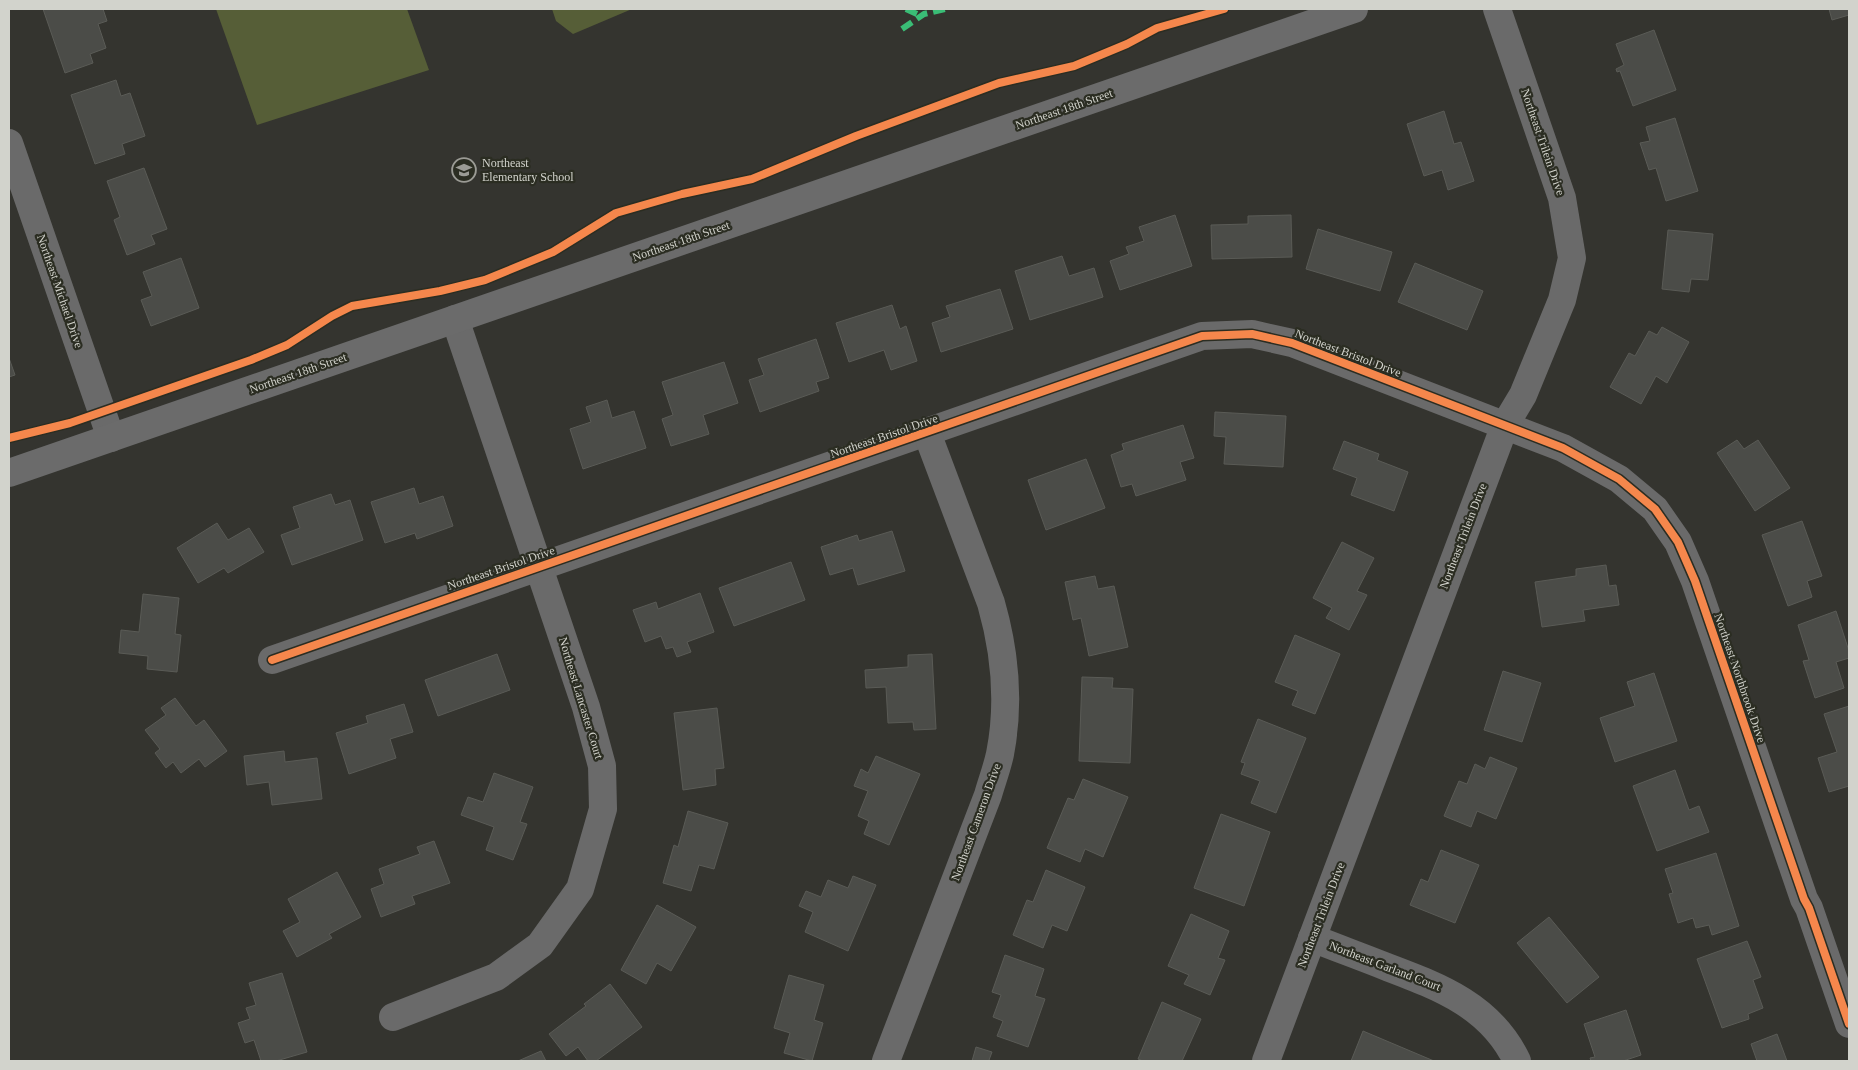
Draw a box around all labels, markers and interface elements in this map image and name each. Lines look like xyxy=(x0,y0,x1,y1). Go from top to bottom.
street label: Northeast 18th Street xyxy=(1014,86,1115,132)
street label: Northeast Trilein Drive xyxy=(1518,87,1568,197)
place label: Northeast Elementary School xyxy=(482,156,574,184)
school or university icon: Northeast Elementary School xyxy=(451,157,477,183)
street label: Northeast 18th Street xyxy=(631,218,732,264)
street label: Northeast Michael Drive xyxy=(34,232,86,350)
street label: Northeast Bristol Drive xyxy=(1293,326,1403,380)
street label: Northeast 18th Street xyxy=(248,350,349,396)
street label: Northeast Bristol Drive xyxy=(828,411,940,461)
street label: Northeast Trilein Drive xyxy=(1436,481,1490,591)
street label: Northeast Bristol Drive xyxy=(445,543,557,593)
street label: Northeast Northbrook Drive xyxy=(1711,611,1769,745)
street label: Northeast Lancaster Court xyxy=(556,635,606,761)
street label: Northeast Cameron Drive xyxy=(948,761,1004,883)
street label: Northeast Trilein Drive xyxy=(1294,860,1348,970)
street label: Northeast Garland Court xyxy=(1327,938,1444,994)

